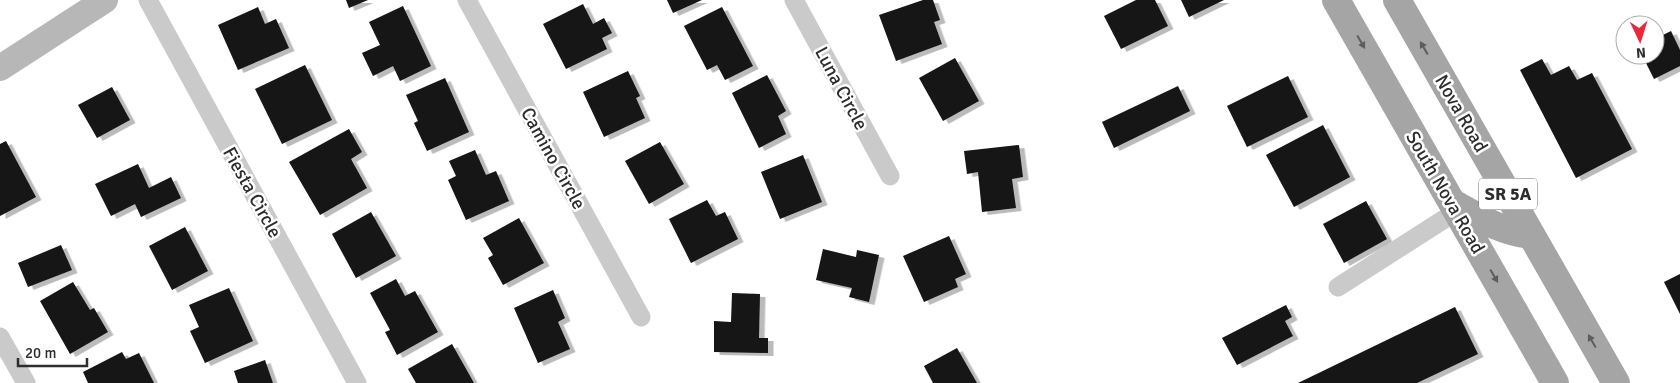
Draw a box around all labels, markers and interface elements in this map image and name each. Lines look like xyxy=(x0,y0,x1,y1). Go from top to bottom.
north arrow xyxy=(1615,15,1665,65)
one-way arrow xyxy=(1356,36,1365,49)
one-way arrow xyxy=(1420,41,1429,54)
street label: Luna Circle xyxy=(809,43,873,134)
text: N xyxy=(1635,44,1646,61)
street label: Nova Road xyxy=(1429,70,1493,157)
street label: Camino Circle xyxy=(515,103,591,214)
street label: South Nova Road xyxy=(1400,127,1490,258)
street label: Fiesta Circle xyxy=(217,143,287,242)
road number: SR 5A xyxy=(1479,178,1537,210)
one-way arrow xyxy=(1490,268,1498,283)
one-way arrow xyxy=(1588,333,1596,348)
scale bar xyxy=(18,336,86,368)
text: 20 m xyxy=(25,344,56,362)

